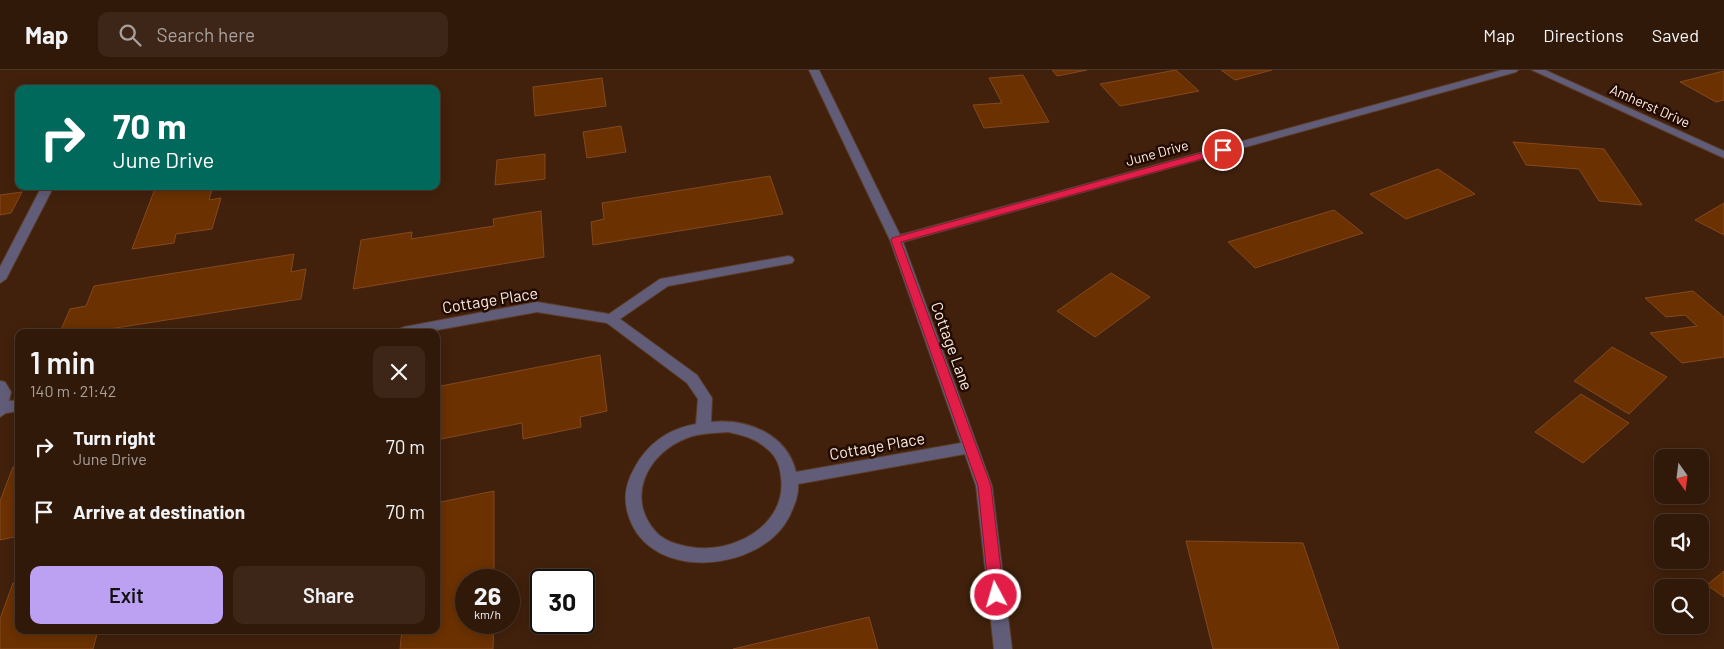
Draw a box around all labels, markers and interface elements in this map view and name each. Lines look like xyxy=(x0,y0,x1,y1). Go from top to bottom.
search box xyxy=(98,12,448,57)
text: Map xyxy=(25,20,68,49)
icon: search xyxy=(116,21,144,49)
text: Search here xyxy=(156,23,255,46)
text: Map xyxy=(1483,24,1515,46)
text: Directions xyxy=(1543,24,1624,46)
text: Saved xyxy=(1652,24,1699,46)
street label: Amherst Drive xyxy=(1608,80,1693,131)
text: 70 m xyxy=(113,104,187,146)
icon: right xyxy=(30,105,95,170)
pin xyxy=(1202,129,1244,171)
street label: June Drive xyxy=(1124,136,1190,169)
icon: arrive xyxy=(1209,136,1237,164)
text: June Drive xyxy=(113,146,214,172)
street label: Cottage Place xyxy=(441,283,539,316)
street label: Cottage Lane xyxy=(928,299,977,393)
text: 1 min xyxy=(30,344,95,380)
button: close xyxy=(373,346,425,398)
text: 140 m · 21:42 xyxy=(30,381,116,400)
text: Turn right xyxy=(73,426,155,449)
street label: Cottage Place xyxy=(828,428,926,463)
icon: right xyxy=(30,433,58,461)
text: 70 m xyxy=(386,435,425,458)
text: June Drive xyxy=(73,449,147,468)
north arrow xyxy=(1654,449,1709,504)
map controls xyxy=(1654,449,1709,634)
icon: arrive xyxy=(30,498,58,526)
text: Arrive at destination xyxy=(73,500,245,523)
text: 70 m xyxy=(386,500,425,523)
button: sound xyxy=(1654,514,1709,569)
button: Exit xyxy=(30,566,223,624)
button: Share xyxy=(233,566,425,624)
position arrow xyxy=(969,568,1021,620)
speed limit sign: 30 xyxy=(530,569,595,634)
button: search xyxy=(1654,579,1709,634)
text: 26 xyxy=(474,580,501,610)
text: km/h xyxy=(474,607,501,621)

